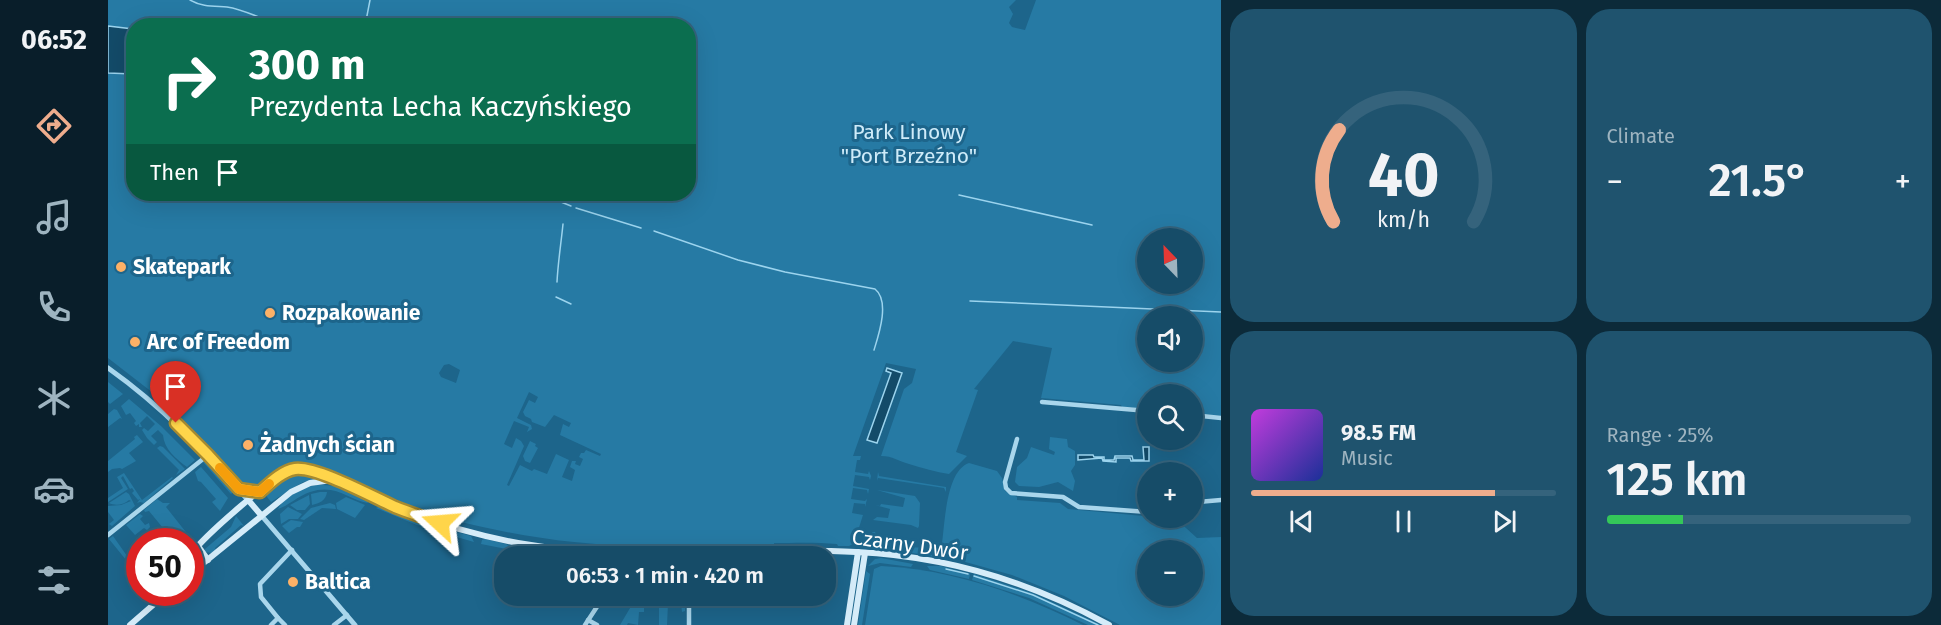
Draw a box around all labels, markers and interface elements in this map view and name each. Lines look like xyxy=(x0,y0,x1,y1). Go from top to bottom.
text: 06:52 xyxy=(21,24,87,56)
text: 300 m xyxy=(249,40,365,90)
icon: right xyxy=(150,42,228,120)
text: Prezydenta Lecha Kaczyńskiego xyxy=(249,91,632,123)
icon: directions xyxy=(33,105,75,147)
park label: Park Linowy "Port Brzeźno" xyxy=(841,119,977,169)
text: Climate xyxy=(1607,124,1675,148)
text: 40 xyxy=(1367,138,1439,213)
text: 21.5° xyxy=(1709,154,1809,208)
icon: arrive xyxy=(211,156,244,189)
text: Then xyxy=(150,159,199,186)
text: − xyxy=(1607,162,1623,202)
text: + xyxy=(1895,162,1911,202)
icon: music xyxy=(33,196,75,238)
text: km/h xyxy=(1377,208,1430,234)
north arrow xyxy=(1137,228,1203,294)
map controls xyxy=(1137,228,1203,606)
place label: Skatepark xyxy=(133,254,231,280)
marker: Skatepark xyxy=(114,260,128,274)
icon: phone xyxy=(33,286,75,328)
place label: Rozpakowanie xyxy=(282,300,421,326)
marker: Rozpakowanie xyxy=(263,306,277,320)
button: sound xyxy=(1137,306,1203,372)
place label: Arc of Freedom xyxy=(146,329,290,355)
marker: Arc of Freedom xyxy=(128,335,142,349)
pin xyxy=(150,361,201,423)
icon: arrive xyxy=(159,370,192,403)
icon: climate xyxy=(33,377,75,419)
button: search xyxy=(1137,384,1203,450)
text: 98.5 FM xyxy=(1341,419,1416,446)
text: Range · 25% xyxy=(1607,423,1713,447)
place label: Żadnych ścian xyxy=(260,431,395,458)
marker: Żadnych ścian xyxy=(241,438,255,452)
text: Music xyxy=(1341,446,1393,470)
text: 125 km xyxy=(1607,453,1747,507)
button: + xyxy=(1137,462,1203,528)
icon: car xyxy=(33,468,75,510)
position arrow xyxy=(408,491,472,555)
icon: previous xyxy=(1285,505,1318,538)
icon: pause xyxy=(1387,505,1420,538)
icon: next xyxy=(1488,505,1521,538)
street label: Czarny Dwór xyxy=(850,524,970,566)
speed limit sign: 50 xyxy=(126,528,204,606)
button: − xyxy=(1137,540,1203,606)
icon: filters xyxy=(33,559,75,601)
text: 06:53 · 1 min · 420 m xyxy=(566,562,764,589)
place label: Baltica xyxy=(305,569,371,595)
marker: Baltica xyxy=(286,575,300,589)

